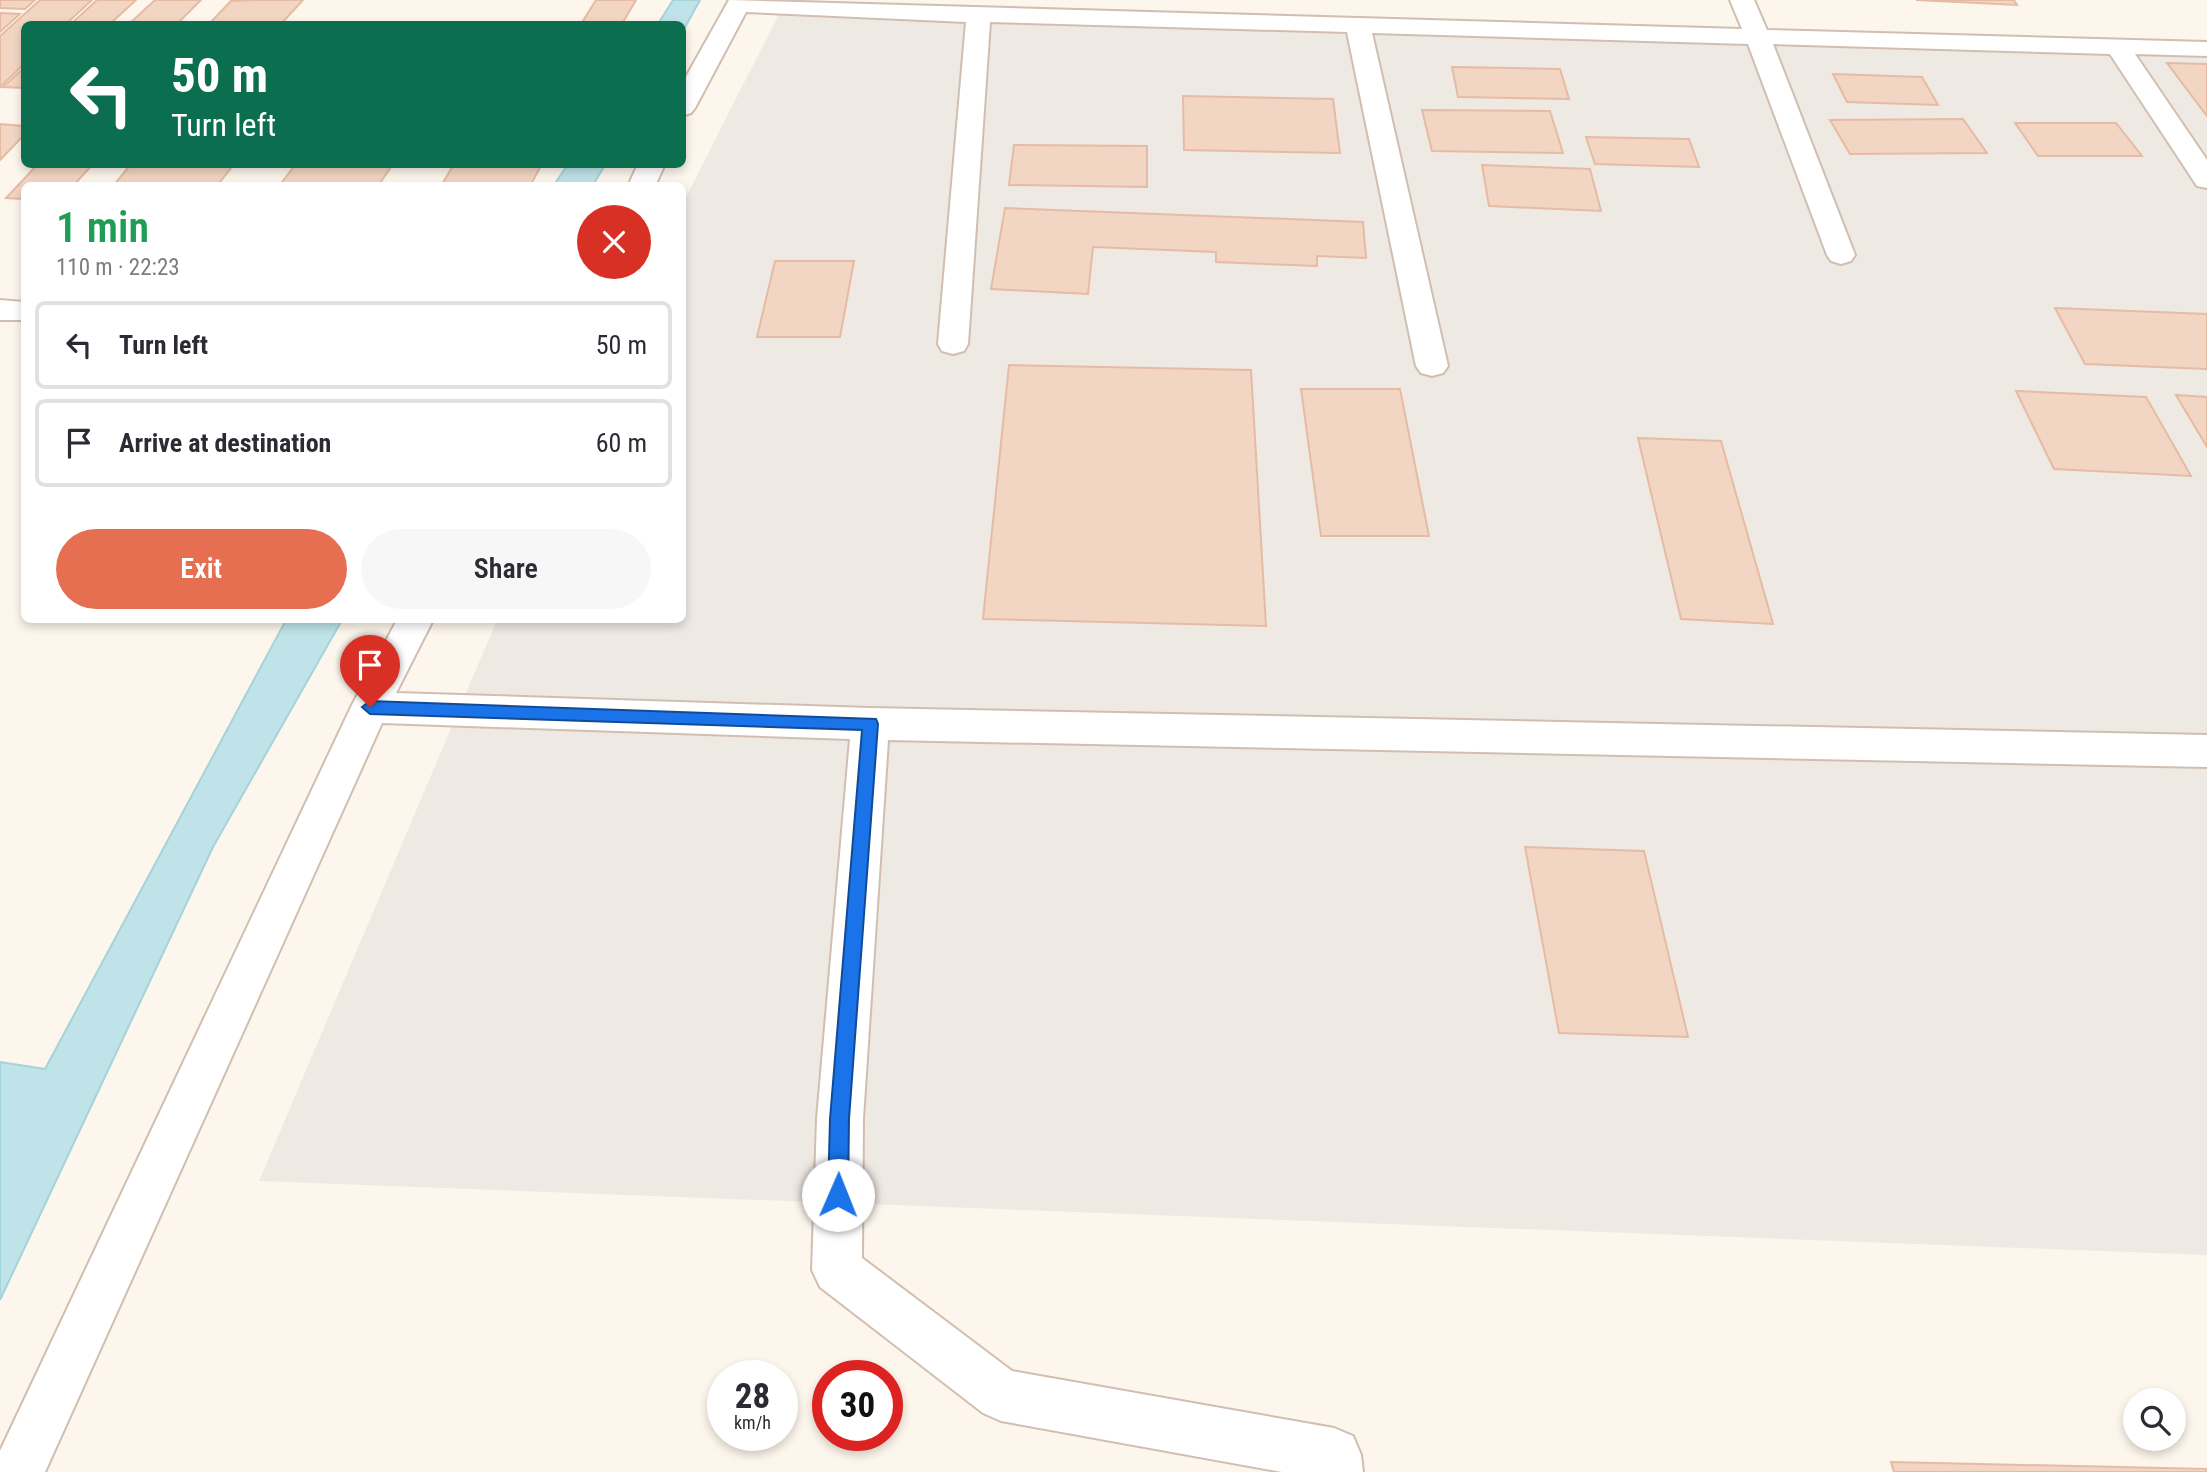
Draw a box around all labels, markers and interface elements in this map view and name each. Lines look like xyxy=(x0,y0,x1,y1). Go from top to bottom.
text: 50 m xyxy=(171,47,268,104)
icon: left xyxy=(56,49,147,140)
text: Turn left xyxy=(171,106,276,144)
text: 1 min xyxy=(56,203,149,252)
button: close xyxy=(577,205,651,279)
text: 110 m · 22:23 xyxy=(56,254,180,281)
icon: left xyxy=(60,326,98,364)
text: Turn left xyxy=(119,330,208,360)
text: 50 m xyxy=(596,330,647,360)
icon: arrive xyxy=(60,424,98,462)
text: Arrive at destination xyxy=(119,428,331,458)
text: 60 m xyxy=(596,428,647,458)
button: Exit xyxy=(56,529,347,609)
button: Share xyxy=(361,529,651,609)
pin xyxy=(340,635,400,707)
icon: arrive xyxy=(351,646,389,684)
position arrow xyxy=(801,1158,875,1232)
speed limit sign: 30 xyxy=(812,1360,903,1451)
text: 28 xyxy=(735,1376,770,1417)
map controls xyxy=(2123,1388,2186,1451)
button: search xyxy=(2123,1388,2186,1451)
text: km/h xyxy=(734,1412,771,1433)

